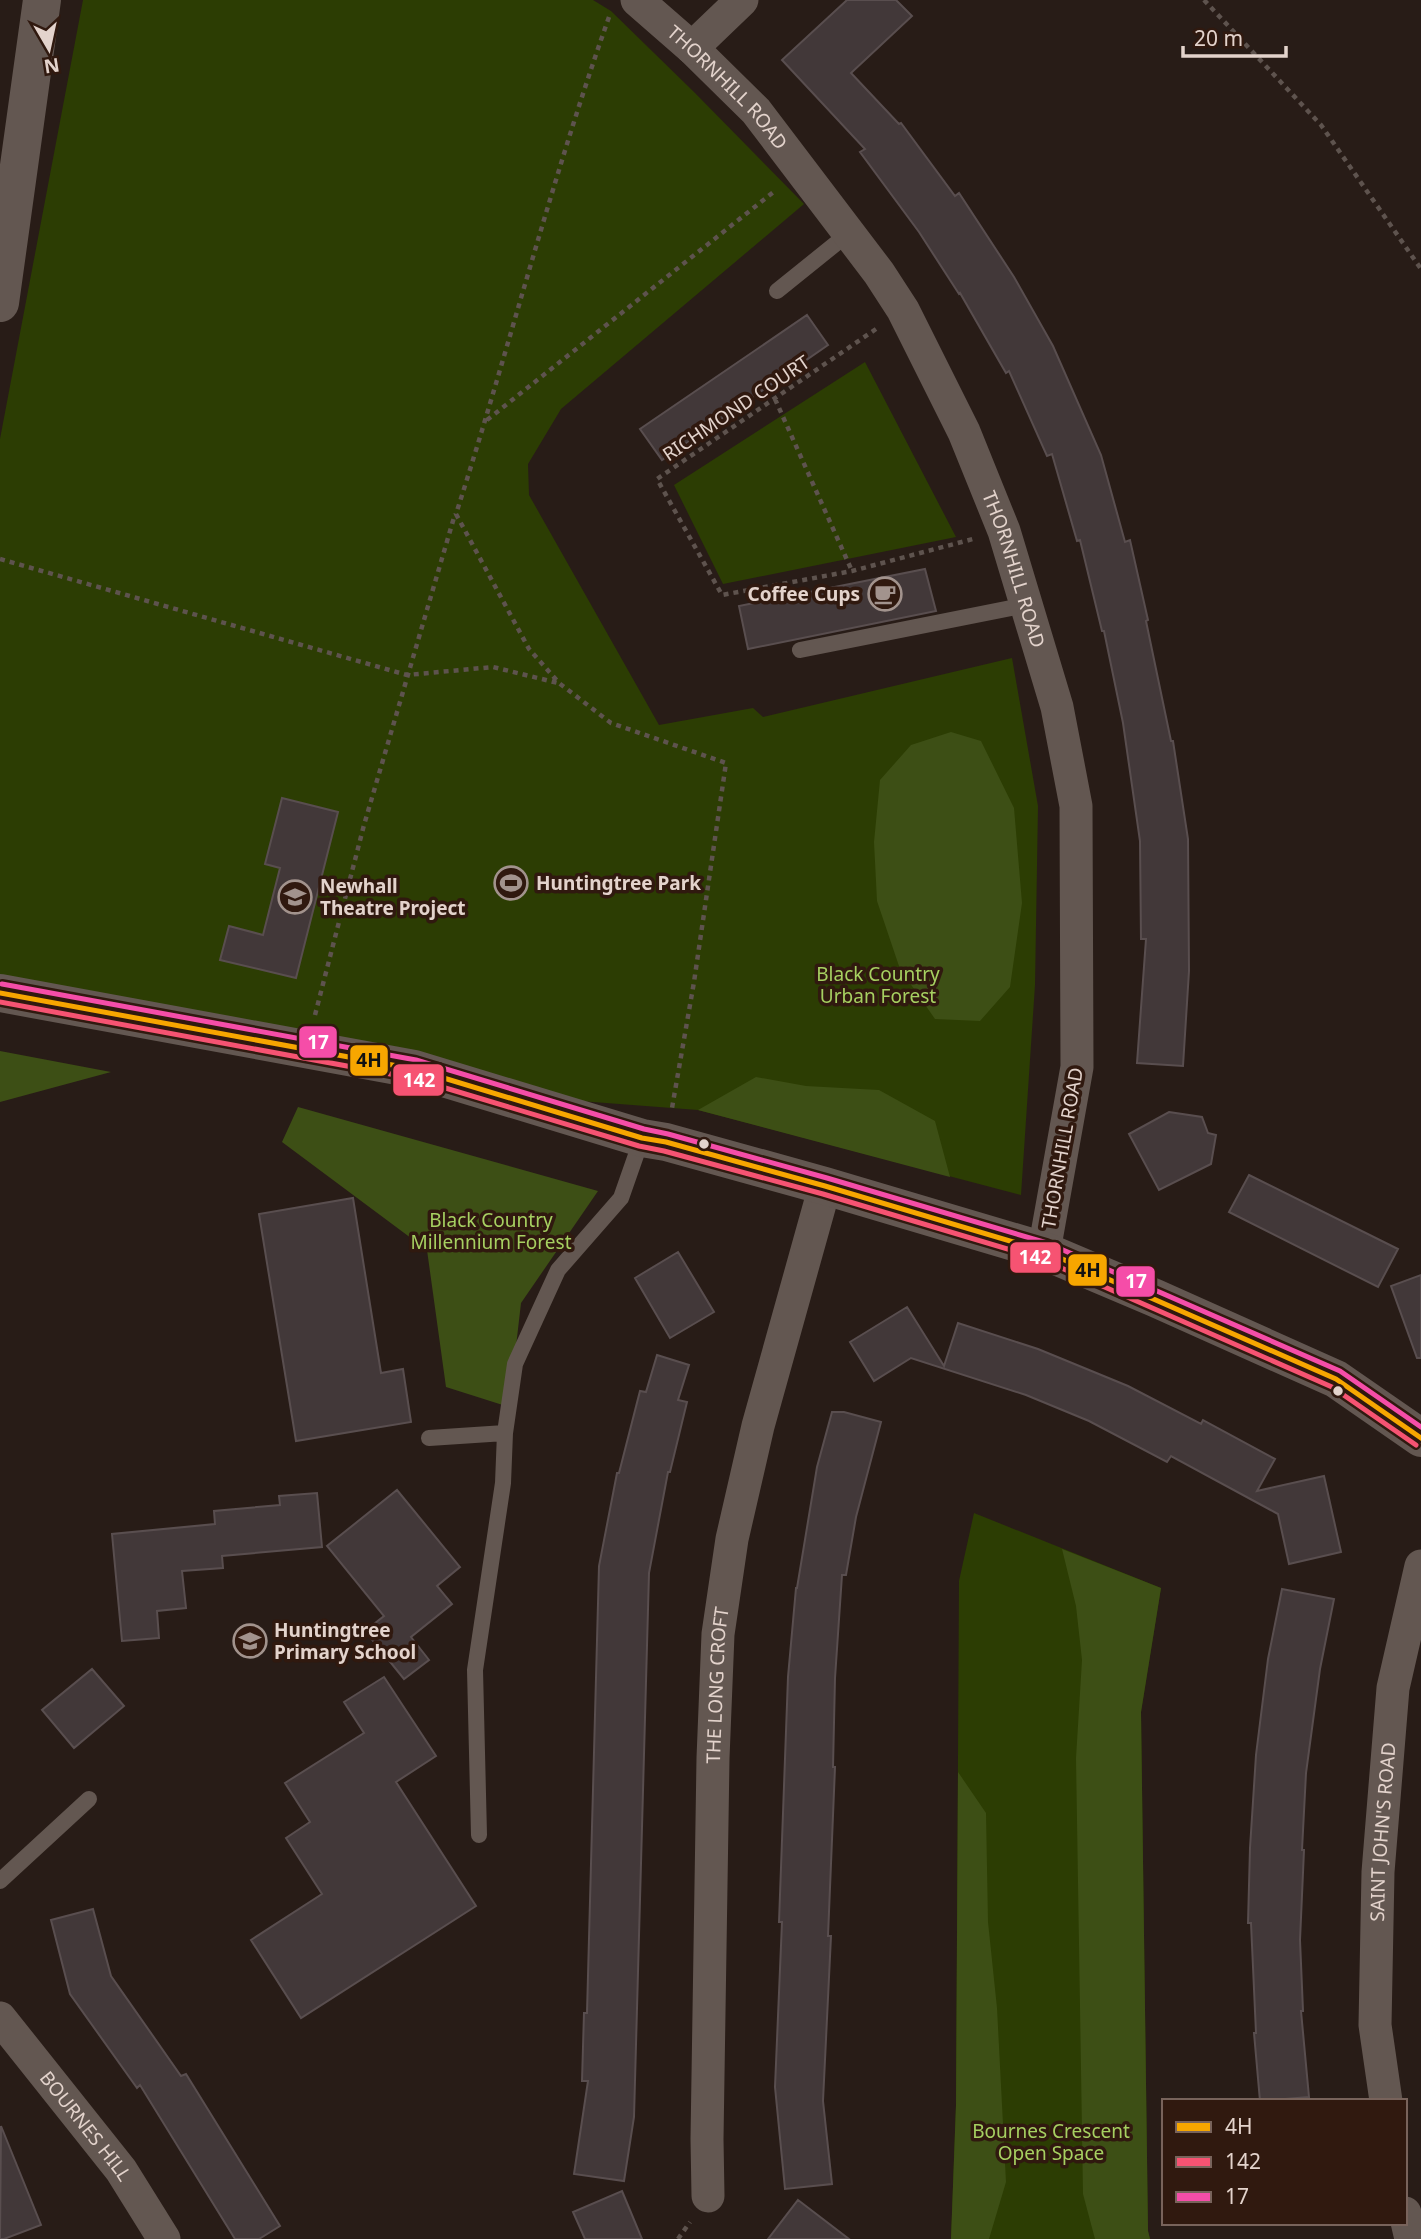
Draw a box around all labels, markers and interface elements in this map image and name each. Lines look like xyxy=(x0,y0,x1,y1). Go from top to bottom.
north arrow xyxy=(14,14,84,84)
scale bar xyxy=(1183,14,1286,58)
street label: THORNHILL ROAD xyxy=(662,19,794,155)
text: 20 m xyxy=(1194,24,1243,52)
text: N xyxy=(42,52,61,80)
street label: RICHMOND COURT xyxy=(657,349,815,467)
street label: THORNHILL ROAD xyxy=(976,487,1051,651)
cafe icon: Coffee Cups xyxy=(866,575,904,613)
place label: Coffee Cups xyxy=(748,581,860,607)
sports icon: Huntingtree Park xyxy=(492,864,530,902)
place label: Huntingtree Park xyxy=(536,870,701,896)
place label: Newhall Theatre Project xyxy=(320,873,466,921)
school or university icon: Newhall Theatre Project xyxy=(276,878,314,916)
park label: Black Country Urban Forest xyxy=(816,961,940,1009)
line badge: 17 xyxy=(298,1025,338,1059)
text: 17 xyxy=(307,1029,329,1055)
line badge: 4H xyxy=(349,1044,389,1077)
text: 4H xyxy=(356,1047,382,1073)
line badge: 142 xyxy=(392,1063,445,1097)
street label: THORNHILL ROAD xyxy=(1035,1065,1089,1231)
text: 142 xyxy=(403,1067,435,1093)
unlabelled marker xyxy=(697,1137,711,1151)
park label: Black Country Millennium Forest xyxy=(411,1207,572,1255)
line badge: 142 xyxy=(1009,1241,1062,1274)
text: 142 xyxy=(1019,1244,1051,1270)
line badge: 4H xyxy=(1067,1253,1108,1287)
text: 4H xyxy=(1075,1257,1101,1283)
line badge: 17 xyxy=(1115,1265,1156,1298)
text: 17 xyxy=(1125,1268,1147,1294)
unlabelled marker xyxy=(1331,1384,1345,1398)
street label: THE LONG CROFT xyxy=(700,1605,735,1764)
place label: Huntingtree Primary School xyxy=(274,1617,416,1665)
school or university icon: Huntingtree Primary School xyxy=(231,1622,269,1660)
street label: SAINT JOHN'S ROAD xyxy=(1364,1741,1402,1922)
street label: BOURNES HILL xyxy=(34,2066,138,2186)
legend xyxy=(1162,2099,1407,2225)
text: 4H xyxy=(1225,2112,1253,2140)
park label: Bournes Crescent Open Space xyxy=(972,2118,1130,2166)
text: 142 xyxy=(1225,2147,1261,2175)
text: 17 xyxy=(1225,2182,1249,2210)

